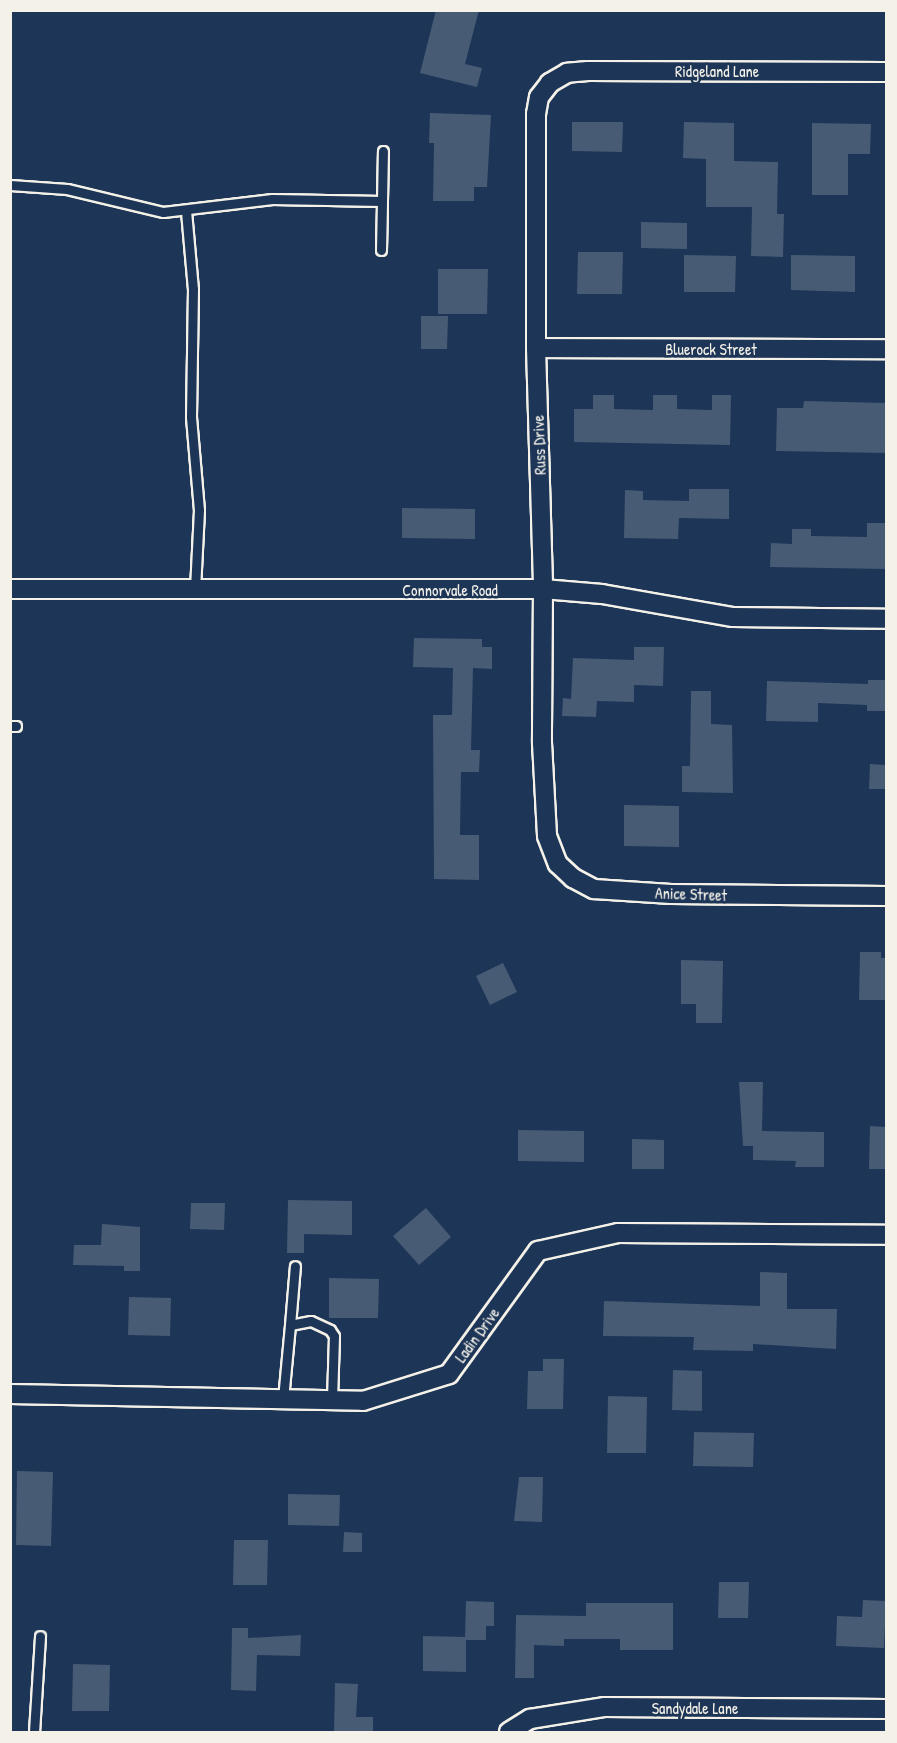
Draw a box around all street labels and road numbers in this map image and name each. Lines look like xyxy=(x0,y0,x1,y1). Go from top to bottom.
street label: Ridgeland Lane xyxy=(675,61,759,81)
street label: Bluerock Street xyxy=(665,339,757,359)
street label: Russ Drive xyxy=(528,415,550,475)
street label: Connorvale Road xyxy=(402,580,498,600)
street label: Anice Street xyxy=(655,883,727,905)
street label: Ladin Drive xyxy=(451,1304,503,1366)
street label: Sandydale Lane xyxy=(652,1698,738,1718)

